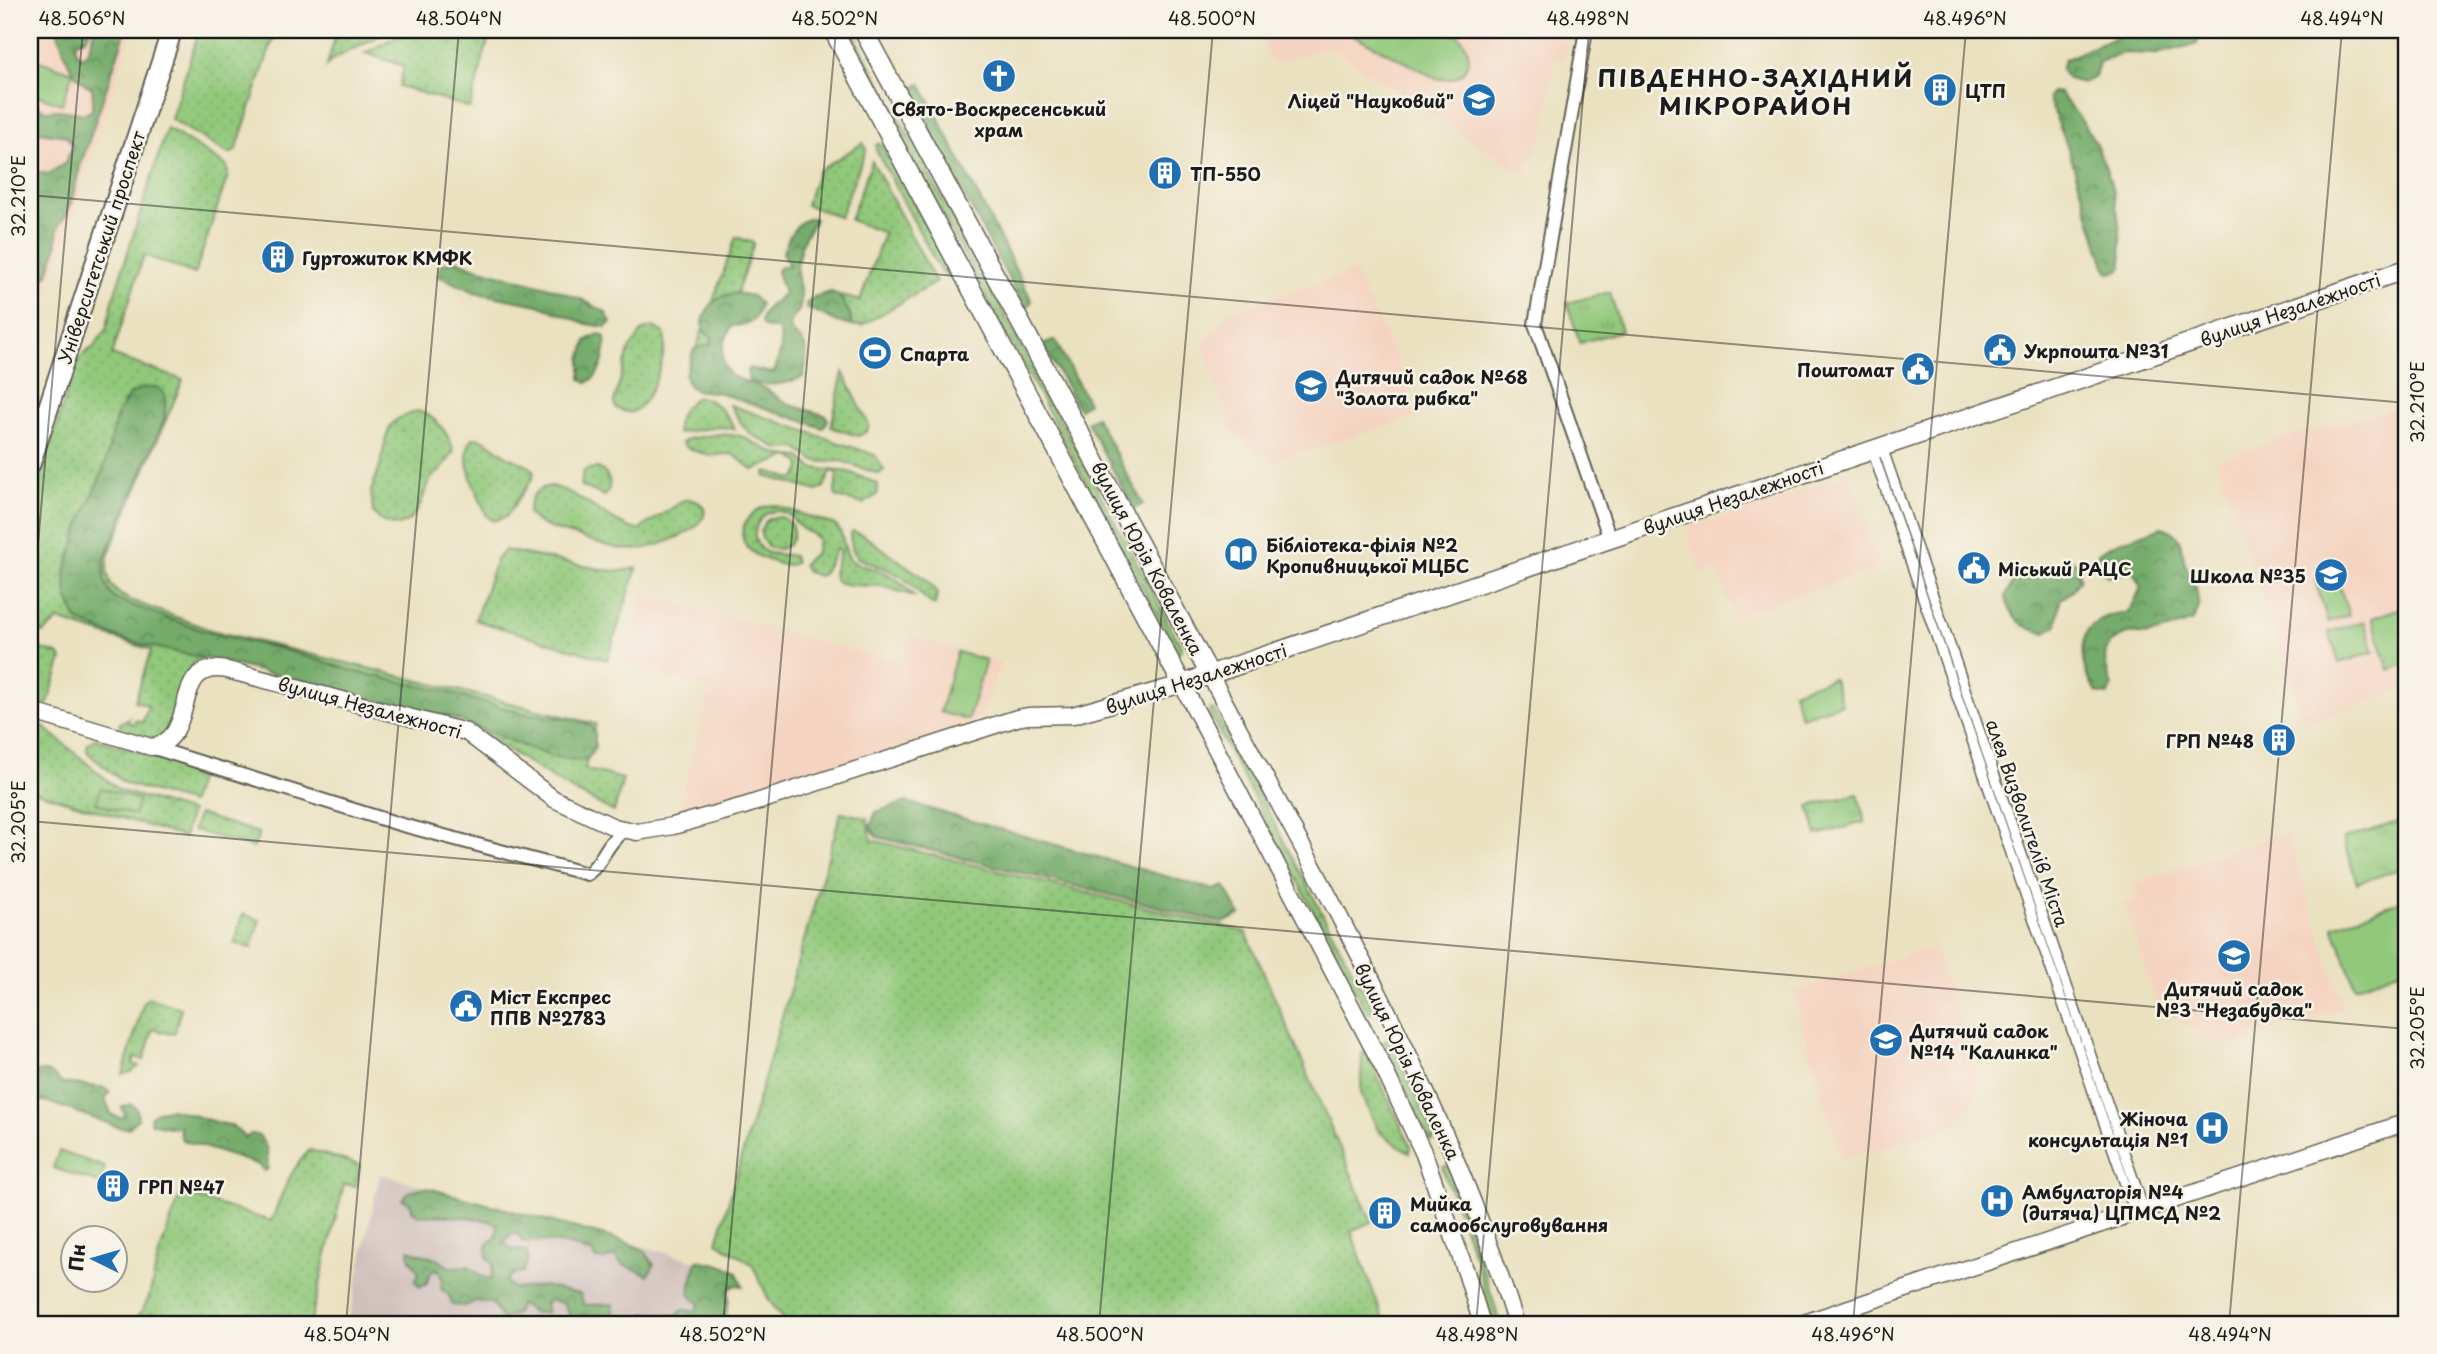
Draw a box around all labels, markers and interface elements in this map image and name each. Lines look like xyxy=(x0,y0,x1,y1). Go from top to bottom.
text: 48.506°N xyxy=(39,4,125,31)
text: 48.504°N xyxy=(416,4,502,31)
text: 48.502°N xyxy=(792,4,878,31)
text: 48.500°N xyxy=(1168,4,1256,31)
text: 48.498°N xyxy=(1546,4,1630,31)
text: 48.496°N xyxy=(1923,4,2007,31)
text: 48.494°N xyxy=(2300,4,2384,31)
church icon: Свято-Воскресенський храм xyxy=(980,57,1018,95)
district label: ПІВДЕННО-ЗАХІДНИЙ МІКРОРАЙОН xyxy=(1598,59,1914,123)
building icon: ЦТП xyxy=(1921,71,1959,109)
place label: ЦТП xyxy=(1965,77,2006,104)
school or university icon: Ліцей "Науковий" xyxy=(1460,81,1498,119)
place label: Ліцей "Науковий" xyxy=(1288,87,1454,114)
place label: Свято-Воскресенський храм xyxy=(892,95,1106,143)
street label: Університетський проспект xyxy=(51,127,151,367)
building icon: ТП-550 xyxy=(1146,154,1184,192)
text: 32.210°E xyxy=(4,155,31,237)
place label: ТП-550 xyxy=(1190,160,1261,187)
building icon: Гуртожиток КМФК xyxy=(259,238,297,276)
place label: Гуртожиток КМФК xyxy=(302,244,473,271)
street label: вулиця Незалежності xyxy=(2196,265,2384,353)
public building icon: Укрпошта №31 xyxy=(1981,331,2019,369)
sports icon: Спарта xyxy=(856,334,894,372)
place label: Укрпошта №31 xyxy=(2023,337,2169,364)
place label: Спарта xyxy=(900,340,970,367)
public building icon: Поштомат xyxy=(1899,350,1937,388)
place label: Поштомат xyxy=(1797,356,1895,383)
text: 32.210°E xyxy=(2403,361,2430,443)
place label: Дитячий садок №68 "Золота рибка" xyxy=(1335,363,1528,411)
school or university icon: Дитячий садок №68 "Золота рибка" xyxy=(1292,367,1330,405)
street label: вулиця Незалежності xyxy=(1639,453,1827,541)
street label: вулиця Юрія Коваленка xyxy=(1085,456,1211,660)
place label: Бібліотека-філія №2 Кропивницької МЦБС xyxy=(1266,531,1469,579)
library icon: Бібліотека-філія №2 Кропивницької МЦБС xyxy=(1222,535,1260,573)
public building icon: Міський РАЦС xyxy=(1955,549,1993,587)
place label: Міський РАЦС xyxy=(1998,555,2131,582)
school or university icon: Школа №35 xyxy=(2312,556,2350,594)
place label: Школа №35 xyxy=(2190,562,2306,589)
street label: вулиця Незалежності xyxy=(1102,636,1290,720)
street label: вулиця Незалежності xyxy=(275,669,465,745)
street label: алея Визволителів Міста xyxy=(1980,716,2076,930)
building icon: ГРП №48 xyxy=(2260,721,2298,759)
place label: ГРП №48 xyxy=(2166,727,2254,754)
text: 32.205°E xyxy=(4,780,31,864)
school or university icon: Дитячий садок №3 "Незабудка" xyxy=(2215,937,2253,975)
street label: вулиця Юрія Коваленка xyxy=(1349,958,1468,1165)
place label: Дитячий садок №3 "Незабудка" xyxy=(2156,975,2312,1023)
place label: Міст Експрес ППВ №2783 xyxy=(490,983,611,1031)
text: 32.205°E xyxy=(2403,986,2430,1070)
public building icon: Міст Експрес ППВ №2783 xyxy=(447,987,485,1025)
place label: Дитячий садок №14 "Калинка" xyxy=(1909,1017,2058,1065)
school or university icon: Дитячий садок №14 "Калинка" xyxy=(1867,1021,1905,1059)
place label: Жіноча консультація №1 xyxy=(2028,1105,2189,1153)
hospital icon: Жіноча консультація №1 xyxy=(2193,1109,2231,1147)
building icon: ГРП №47 xyxy=(94,1167,132,1205)
place label: ГРП №47 xyxy=(138,1173,225,1200)
place label: Амбулаторія №4 (дитяча) ЦПМСД №2 xyxy=(2022,1178,2221,1226)
hospital icon: Амбулаторія №4 (дитяча) ЦПМСД №2 xyxy=(1978,1182,2016,1220)
place label: Мийка самообслуговування xyxy=(1410,1190,1608,1238)
building icon: Мийка самообслуговування xyxy=(1366,1194,1404,1232)
north arrow xyxy=(60,1224,130,1294)
text: Пн xyxy=(61,1242,91,1272)
text: 48.504°N xyxy=(304,1320,390,1347)
text: 48.502°N xyxy=(680,1320,766,1347)
text: 48.500°N xyxy=(1056,1320,1144,1347)
text: 48.498°N xyxy=(1435,1320,1519,1347)
text: 48.496°N xyxy=(1811,1320,1895,1347)
text: 48.494°N xyxy=(2188,1320,2272,1347)

